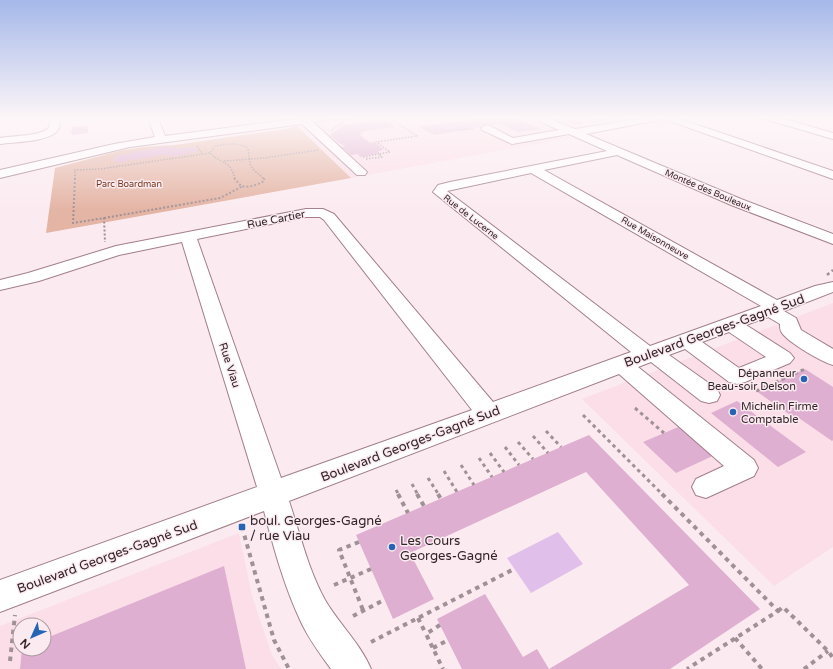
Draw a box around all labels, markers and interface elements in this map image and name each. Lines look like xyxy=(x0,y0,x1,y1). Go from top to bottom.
street label: Montée des Bouleaux xyxy=(663,167,753,214)
park label: Parc Boardman xyxy=(96,179,162,190)
street label: Rue de Lucerne xyxy=(441,192,500,242)
street label: Rue Cartier xyxy=(246,207,307,232)
street label: Rue Maisonneuve xyxy=(619,215,691,262)
street label: Boulevard Georges-Gagné Sud xyxy=(622,291,807,371)
street label: Rue Viau xyxy=(216,341,243,389)
place label: Dépanneur Beau-soir Delson xyxy=(707,367,797,393)
marker: Dépanneur Beau-soir Delson xyxy=(799,374,809,384)
place label: Michelin Firme Comptable xyxy=(741,400,818,426)
street label: Boulevard Georges-Gagné Sud xyxy=(318,402,502,486)
marker: Michelin Firme Comptable xyxy=(728,407,738,417)
place label: boul. Georges-Gagné / rue Viau xyxy=(250,513,382,544)
street label: Boulevard Georges-Gagné Sud xyxy=(15,517,200,597)
marker: boul. Georges-Gagné / rue Viau xyxy=(237,522,247,532)
place label: Les Cours Georges-Gagné xyxy=(400,533,498,564)
marker: Les Cours Georges-Gagné xyxy=(387,542,397,552)
north arrow xyxy=(12,617,52,657)
text: N xyxy=(18,636,33,651)

